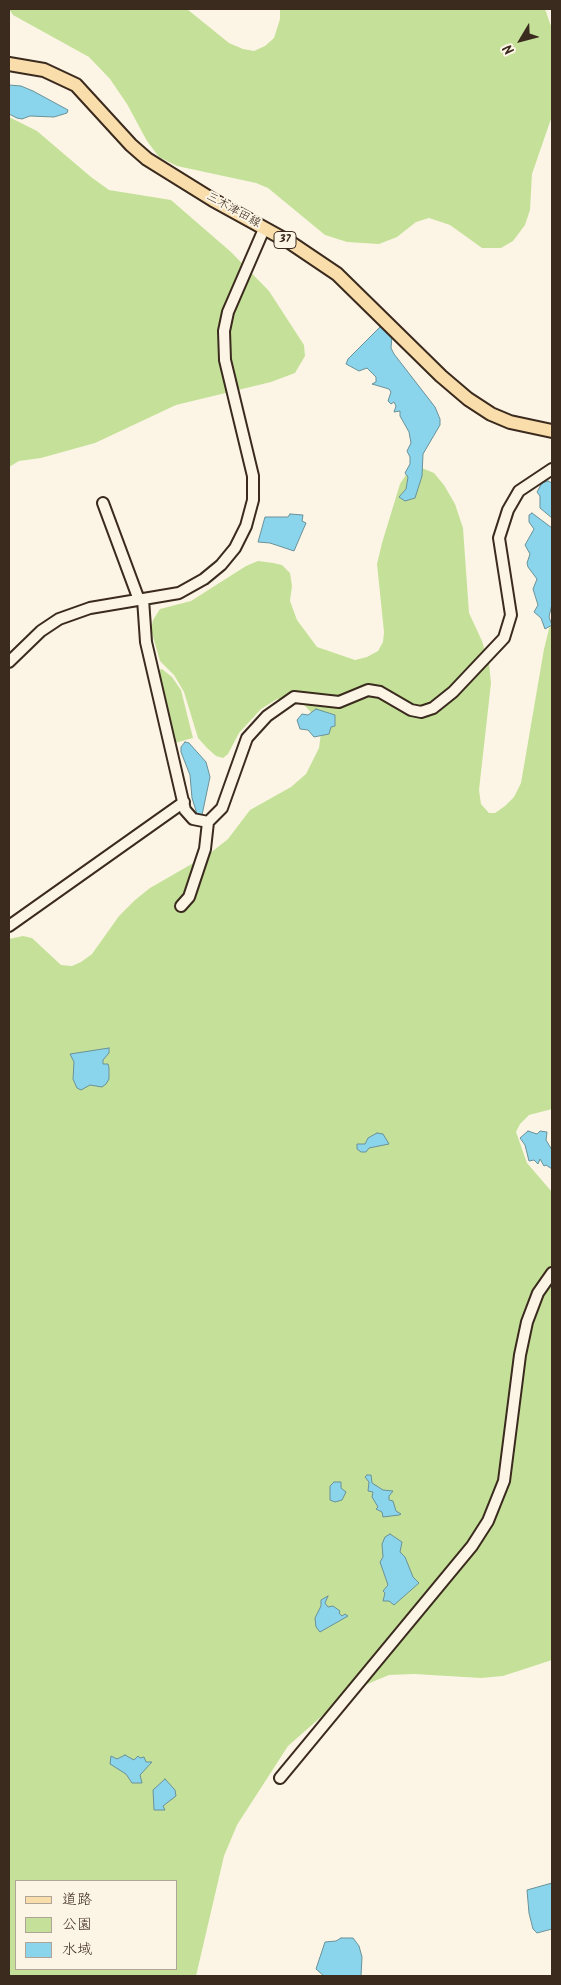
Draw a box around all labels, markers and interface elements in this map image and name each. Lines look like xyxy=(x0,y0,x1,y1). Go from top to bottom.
north arrow xyxy=(496,15,546,65)
text: N xyxy=(498,39,520,59)
street label: 三木津田線 xyxy=(203,190,263,232)
road number: 37 xyxy=(274,232,296,248)
legend xyxy=(15,1880,178,1970)
text: 道路 xyxy=(62,1888,92,1912)
text: 公園 xyxy=(62,1913,92,1937)
text: 水域 xyxy=(62,1938,92,1962)

